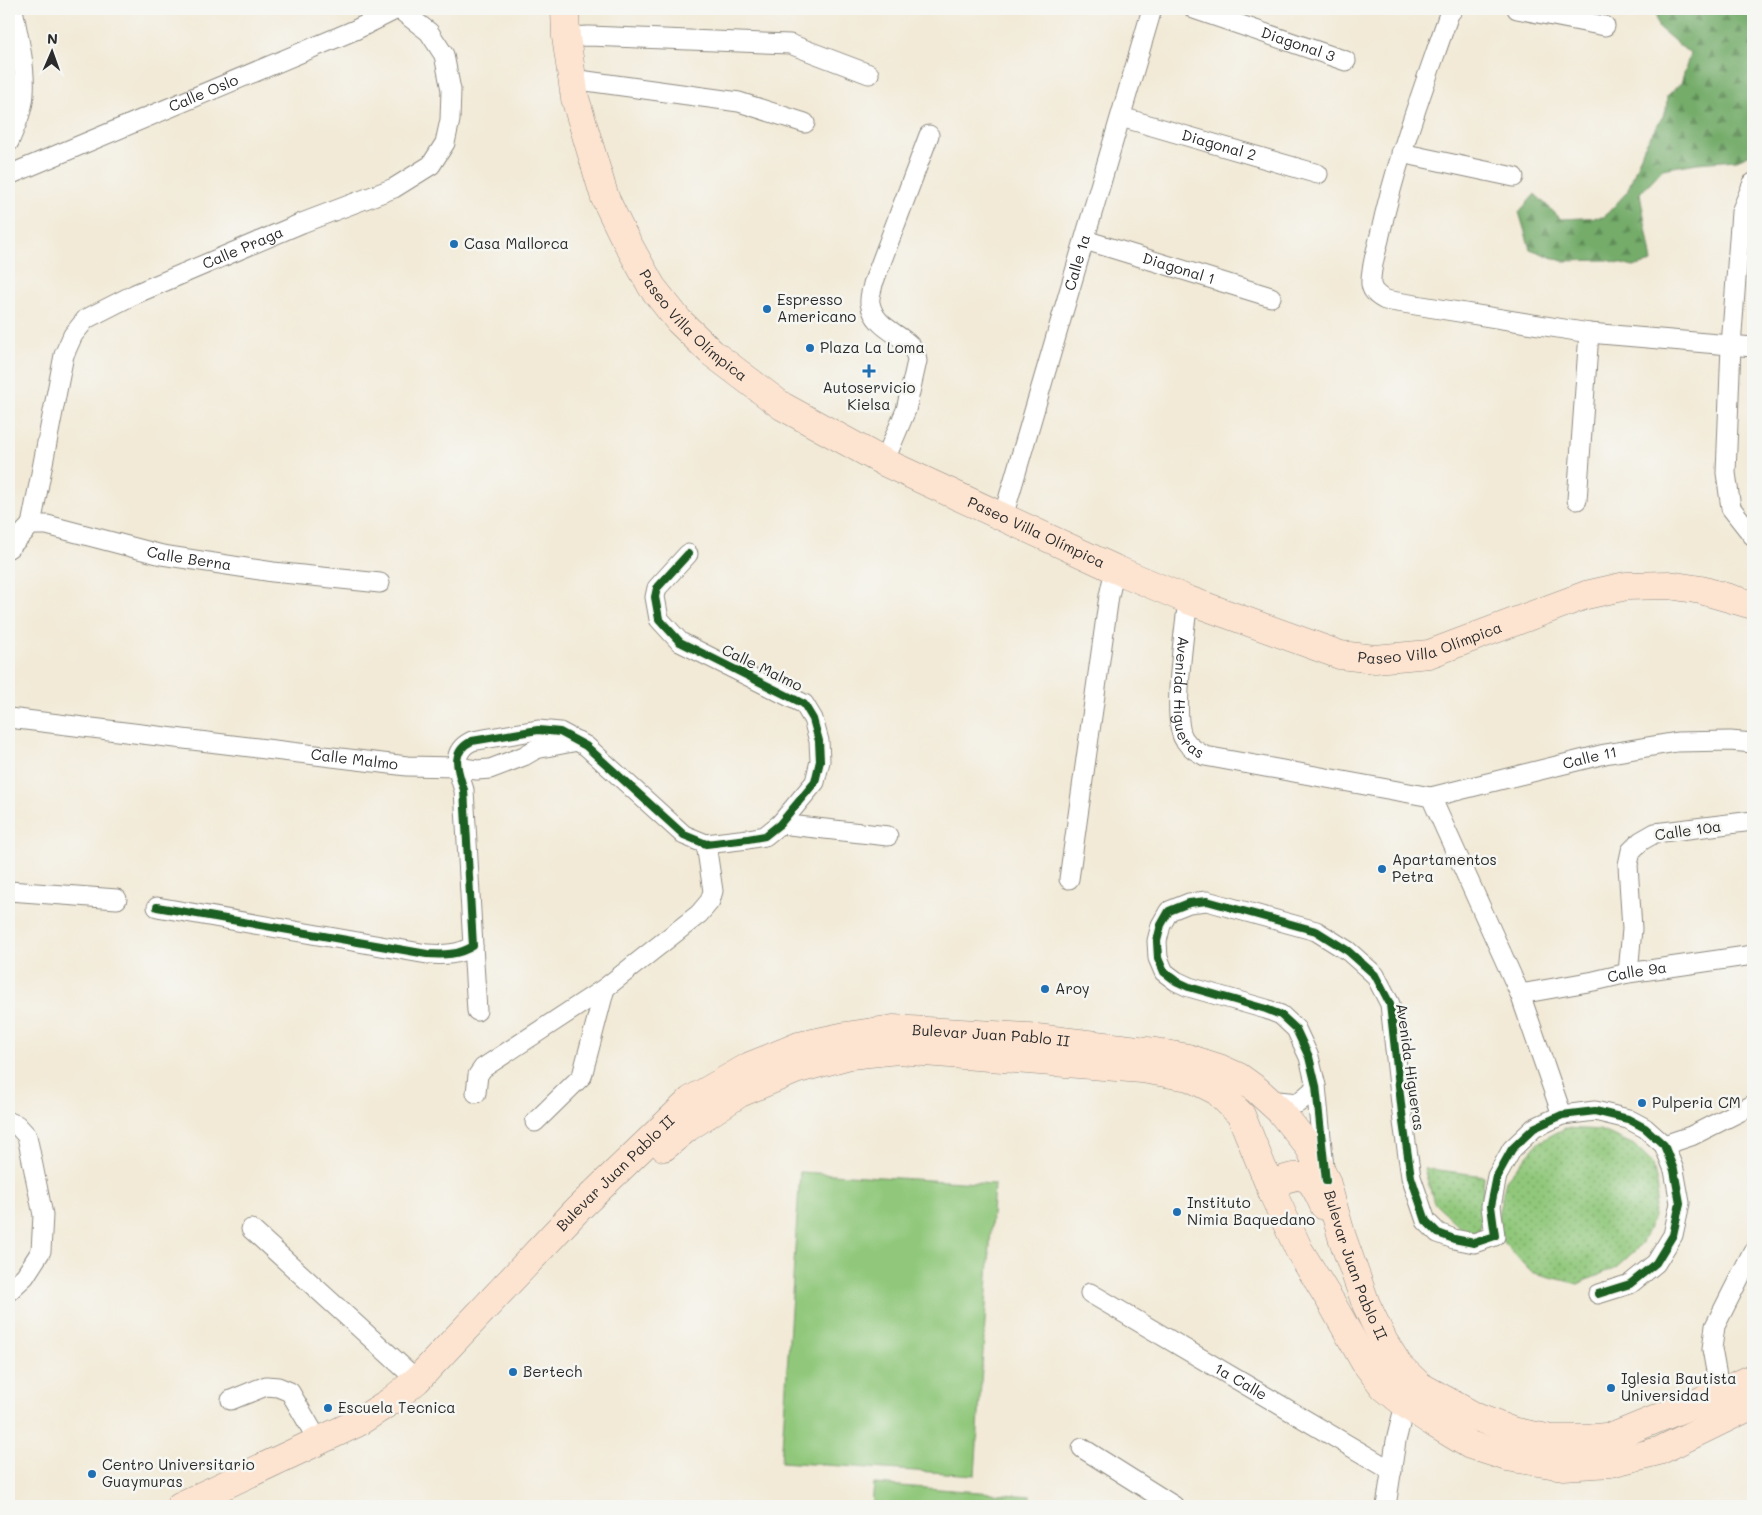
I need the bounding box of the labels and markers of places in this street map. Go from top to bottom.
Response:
place label: Casa Mallorca [464,233,569,253]
marker: Casa Mallorca [448,238,460,250]
place label: Espresso Americano [777,289,856,326]
marker: Espresso Americano [761,303,773,315]
place label: Plaza La Loma [820,337,925,357]
marker: Plaza La Loma [804,342,816,354]
marker: Autoservicio Kielsa [863,365,875,377]
place label: Autoservicio Kielsa [822,377,916,414]
place label: Apartamentos Petra [1392,849,1497,886]
marker: Apartamentos Petra [1376,863,1388,875]
place label: Aroy [1055,978,1090,998]
marker: Aroy [1039,983,1051,995]
place label: Pulperia CM [1652,1092,1741,1112]
marker: Pulperia CM [1636,1097,1648,1109]
place label: Instituto Nimia Baquedano [1187,1192,1315,1229]
marker: Instituto Nimia Baquedano [1171,1206,1183,1218]
place label: Bertech [523,1361,582,1381]
marker: Bertech [507,1366,519,1378]
place label: Iglesia Bautista Universidad [1621,1368,1737,1405]
marker: Iglesia Bautista Universidad [1605,1382,1617,1394]
place label: Escuela Tecnica [338,1397,456,1417]
marker: Escuela Tecnica [322,1402,334,1414]
place label: Centro Universitario Guaymuras [102,1454,255,1491]
marker: Centro Universitario Guaymuras [86,1468,98,1480]

